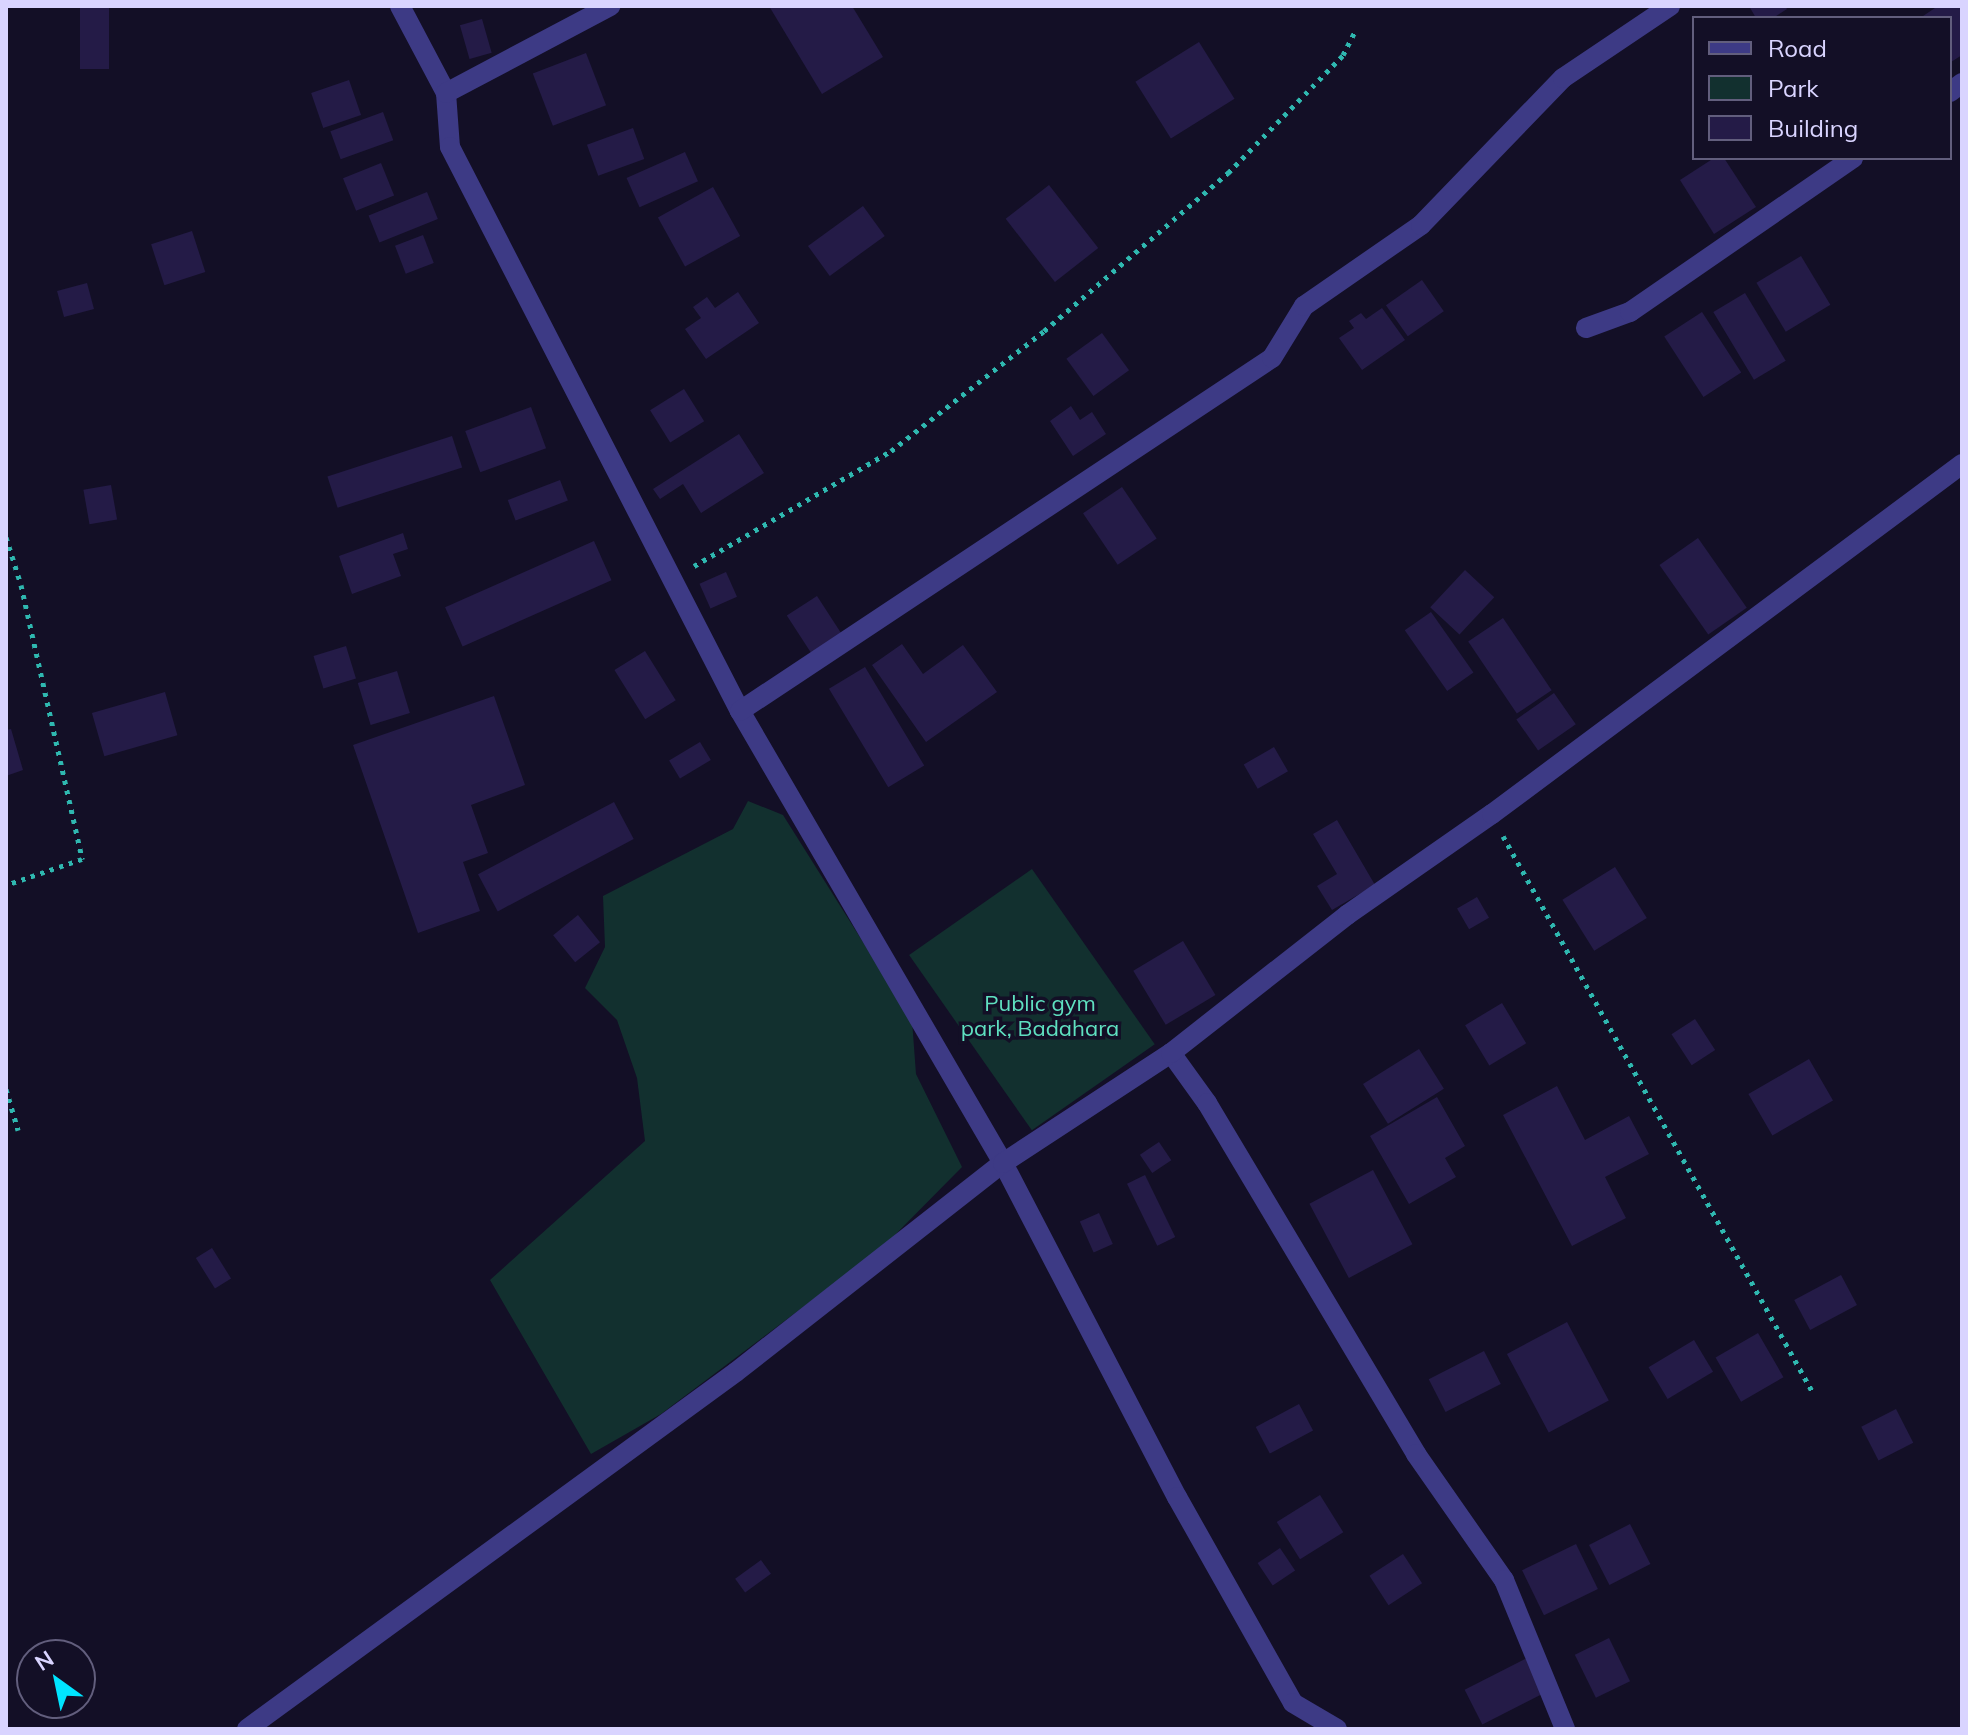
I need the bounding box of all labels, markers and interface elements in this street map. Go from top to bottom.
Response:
legend [1692,16,1952,160]
text: Road [1768,33,1827,63]
text: Park [1768,73,1819,103]
text: Building [1768,113,1858,143]
park label: Public gym park, Badahara [961,990,1119,1042]
north arrow [16,1639,96,1719]
text: N [29,1644,59,1677]

